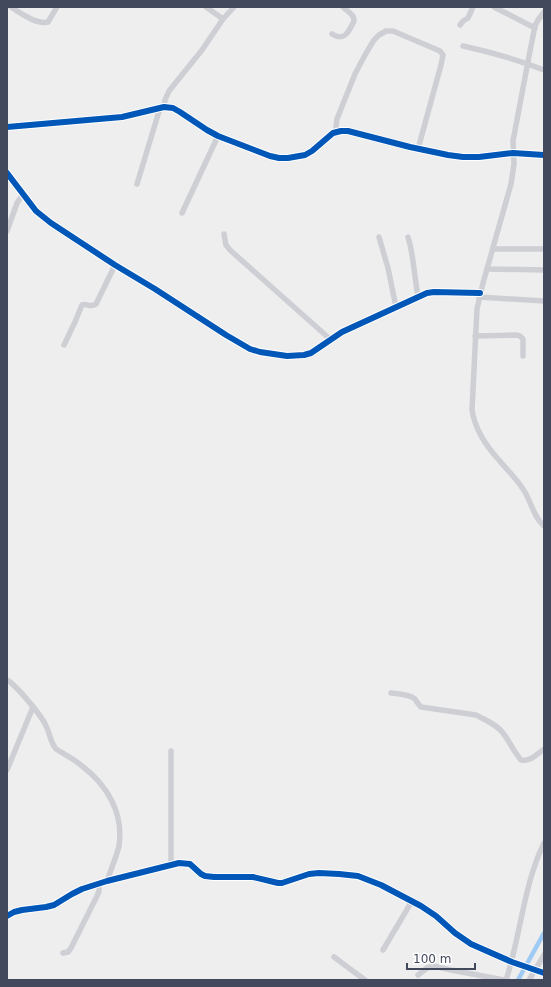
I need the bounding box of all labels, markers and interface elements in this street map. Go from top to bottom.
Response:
scale bar [407,945,475,971]
text: 100 m [413,952,451,966]

